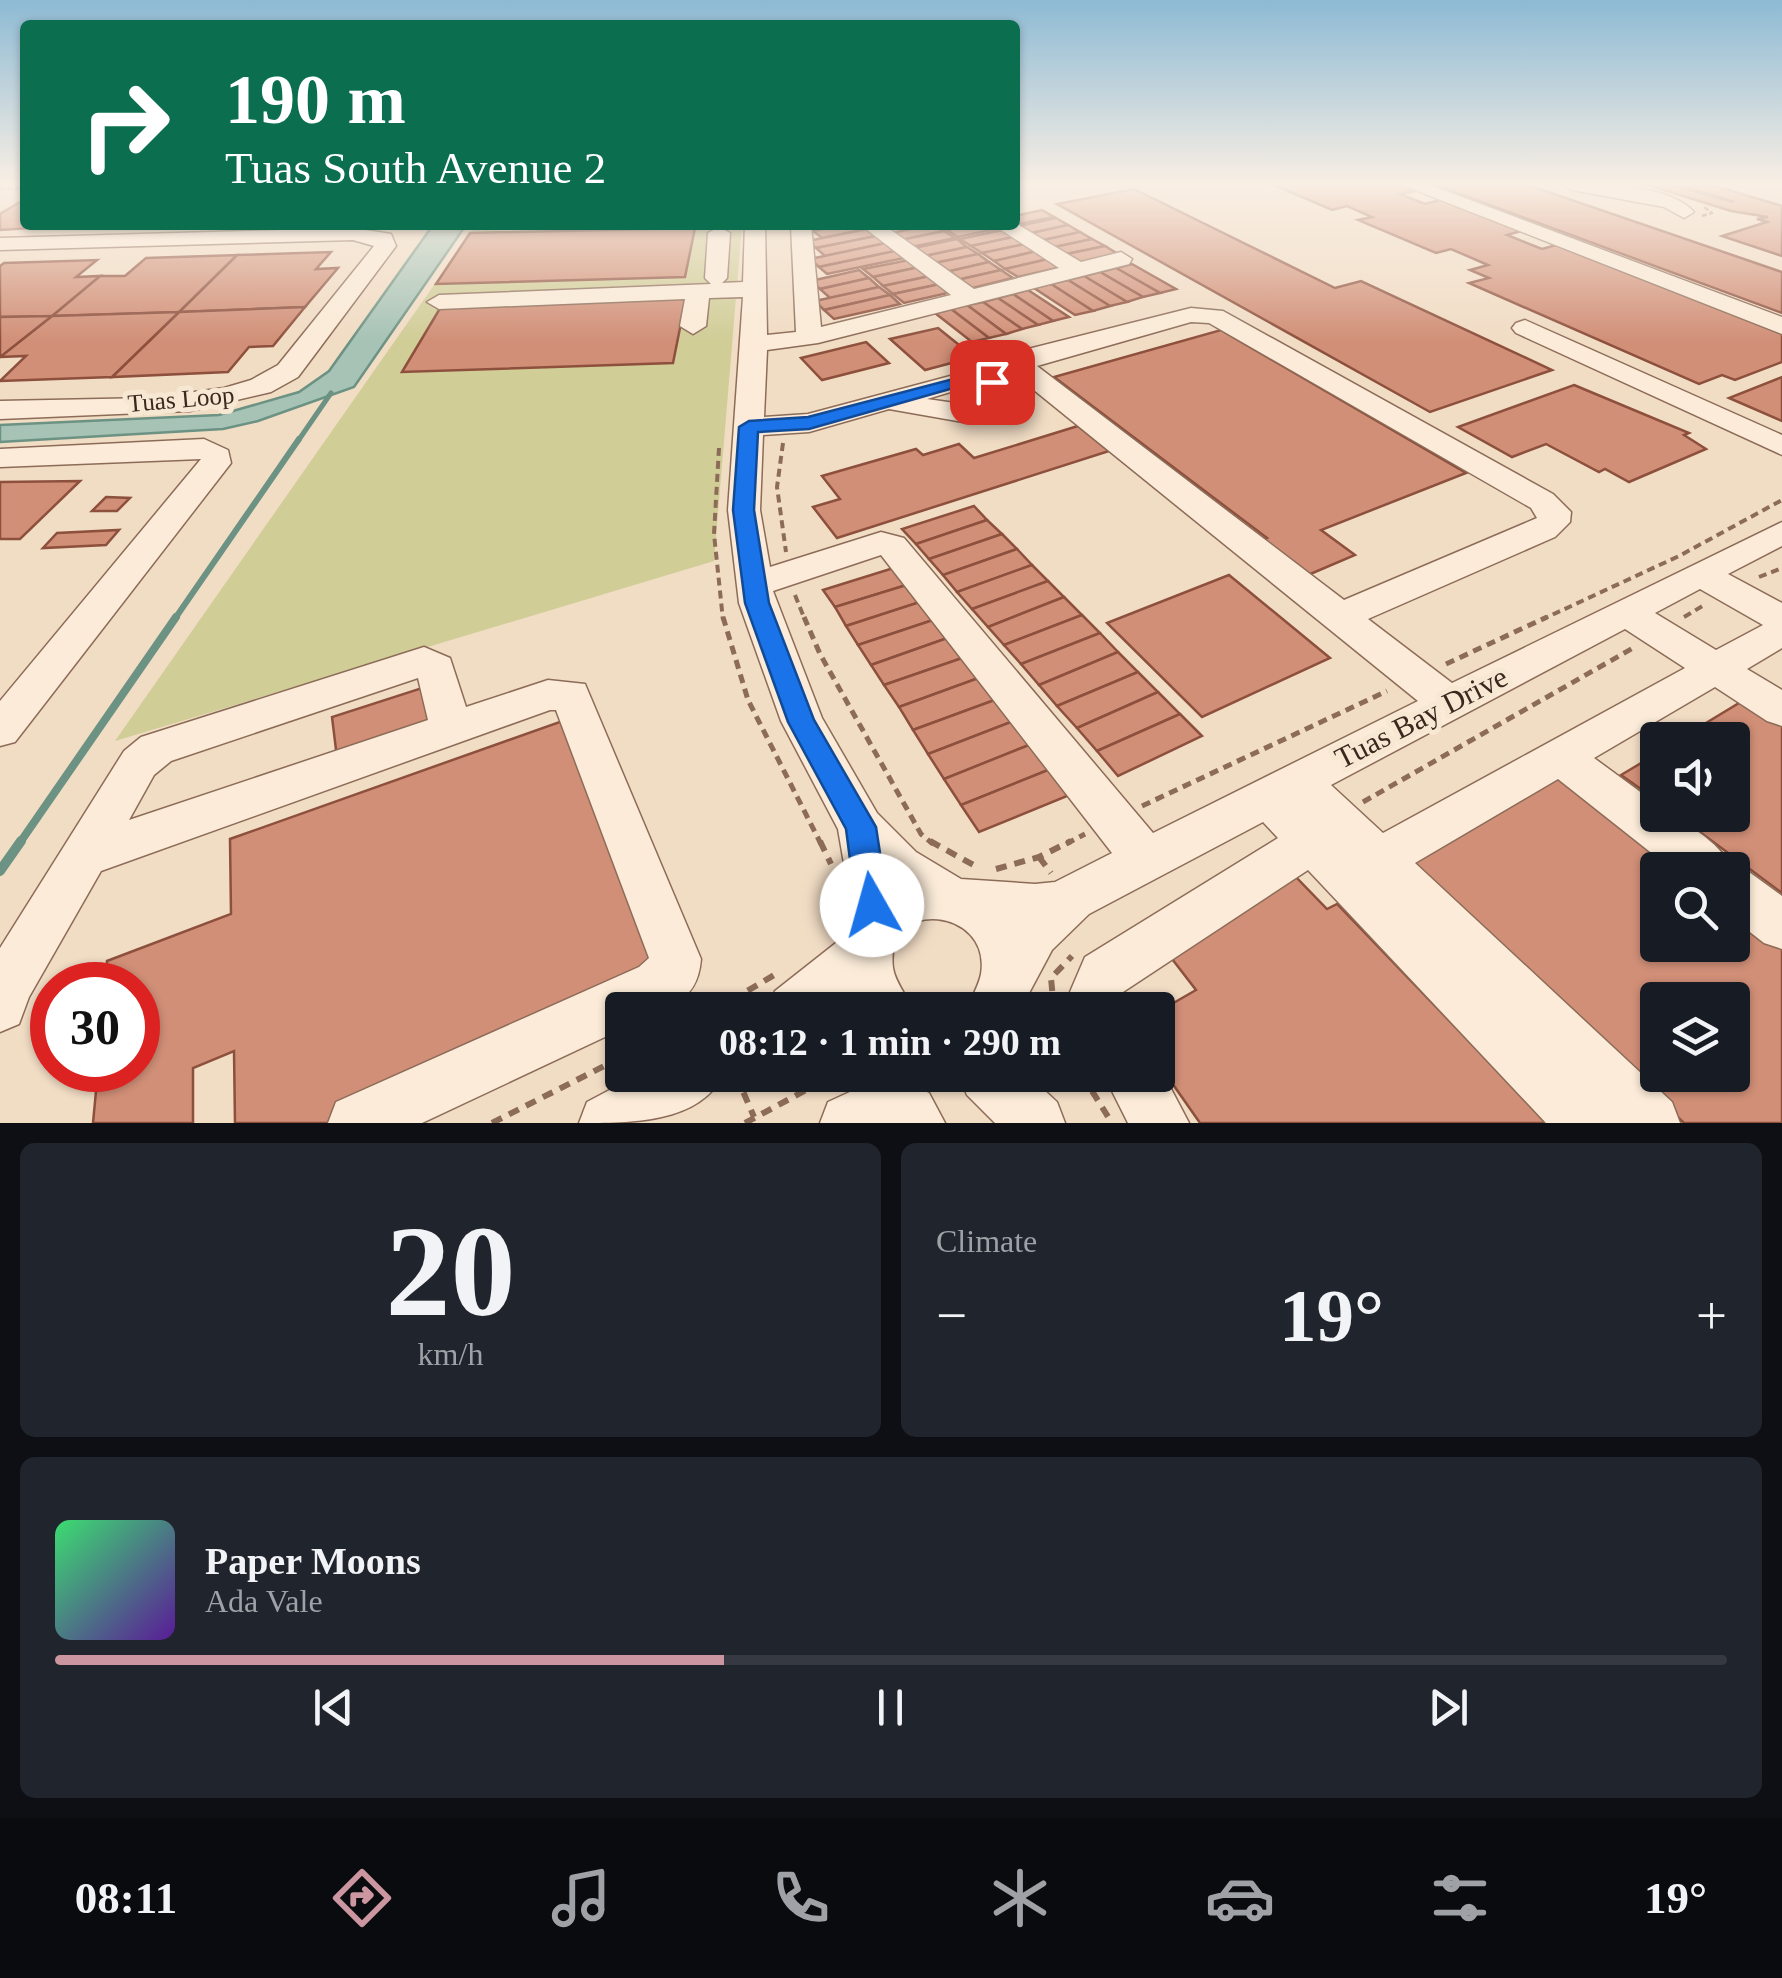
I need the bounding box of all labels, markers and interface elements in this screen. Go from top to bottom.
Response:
icon: right [60,60,190,190]
text: 190 m [225,61,406,138]
text: Tuas South Avenue 2 [225,143,606,193]
pin [950,340,1035,425]
icon: arrive [965,355,1020,410]
street label: Tuas Loop [127,381,235,417]
street label: Tuas Bay Drive [1329,659,1513,775]
map controls [1640,722,1750,1092]
button: sound [1640,722,1750,832]
button: search [1640,852,1750,962]
position arrow [820,853,924,957]
speed limit sign: 30 [30,962,160,1092]
button: layers [1640,982,1750,1092]
text: 08:12 · 1 min · 290 m [719,1021,1061,1063]
text: 20 [386,1199,516,1343]
text: Climate [936,1223,1037,1259]
text: 19° [1279,1274,1384,1357]
text: − [936,1285,967,1346]
text: + [1696,1285,1727,1346]
text: km/h [418,1336,483,1372]
text: Paper Moons [205,1540,421,1582]
text: Ada Vale [205,1583,323,1619]
icon: previous [306,1680,361,1735]
icon: pause [863,1680,918,1735]
icon: next [1421,1680,1476,1735]
icon: directions [327,1863,397,1933]
icon: music [546,1863,616,1933]
icon: phone [766,1863,836,1933]
icon: climate [985,1863,1055,1933]
icon: car [1205,1863,1275,1933]
icon: filters [1425,1863,1495,1933]
text: 08:11 [75,1873,177,1923]
text: 19° [1644,1873,1707,1923]

